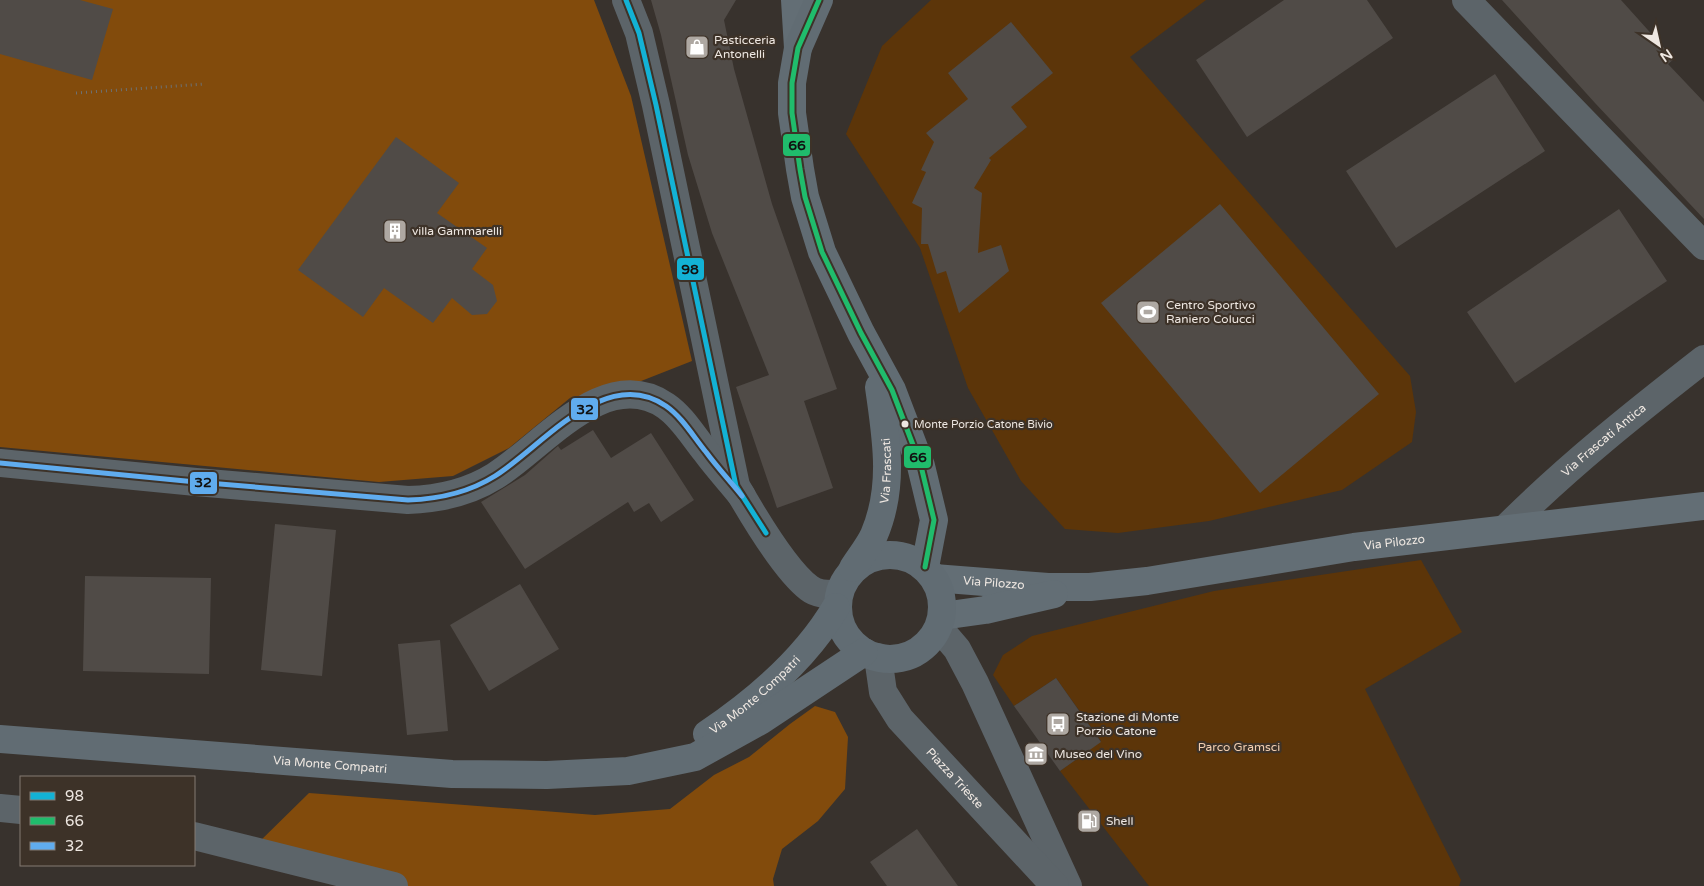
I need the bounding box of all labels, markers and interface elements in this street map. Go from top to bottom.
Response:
north arrow [1634,20,1684,70]
place label: Pasticceria Antonelli [714,33,776,61]
shop icon: Pasticceria Antonelli [684,34,710,60]
text: N [1657,45,1675,66]
line badge: 66 [782,133,811,157]
text: 66 [788,137,806,154]
building icon: villa Gammarelli [382,218,408,244]
place label: villa Gammarelli [412,224,502,238]
line badge: 98 [676,257,705,281]
text: 98 [681,261,699,278]
place label: Centro Sportivo Raniero Colucci [1166,298,1255,326]
sports icon: Centro Sportivo Raniero Colucci [1135,299,1161,325]
line badge: 32 [570,397,599,421]
text: 32 [576,401,594,418]
street label: Via Frascati Antica [1559,401,1649,479]
place label: Monte Porzio Catone Bivio [914,418,1053,431]
marker: Monte Porzio Catone Bivio [900,419,910,429]
street label: Via Frascati [877,437,894,505]
line badge: 66 [903,445,932,469]
text: 66 [909,449,927,466]
line badge: 32 [189,471,218,495]
text: 32 [194,474,212,491]
street label: Via Pilozzo [1363,532,1426,553]
street label: Via Pilozzo [963,573,1025,592]
street label: Via Monte Compatri [707,653,803,737]
place label: Stazione di Monte Porzio Catone [1076,710,1179,738]
bus stop icon: Stazione di Monte Porzio Catone [1045,711,1071,737]
park label: Parco Gramsci [1198,740,1280,754]
museum icon: Museo del Vino [1023,741,1049,767]
street label: Piazza Trieste [923,745,987,812]
place label: Museo del Vino [1054,747,1142,761]
street label: Via Monte Compatri [272,753,388,776]
legend [20,776,195,866]
text: 98 [65,787,84,805]
fuel station icon: Shell [1076,808,1102,834]
text: 66 [65,812,84,830]
place label: Shell [1106,814,1133,828]
text: 32 [65,837,84,855]

